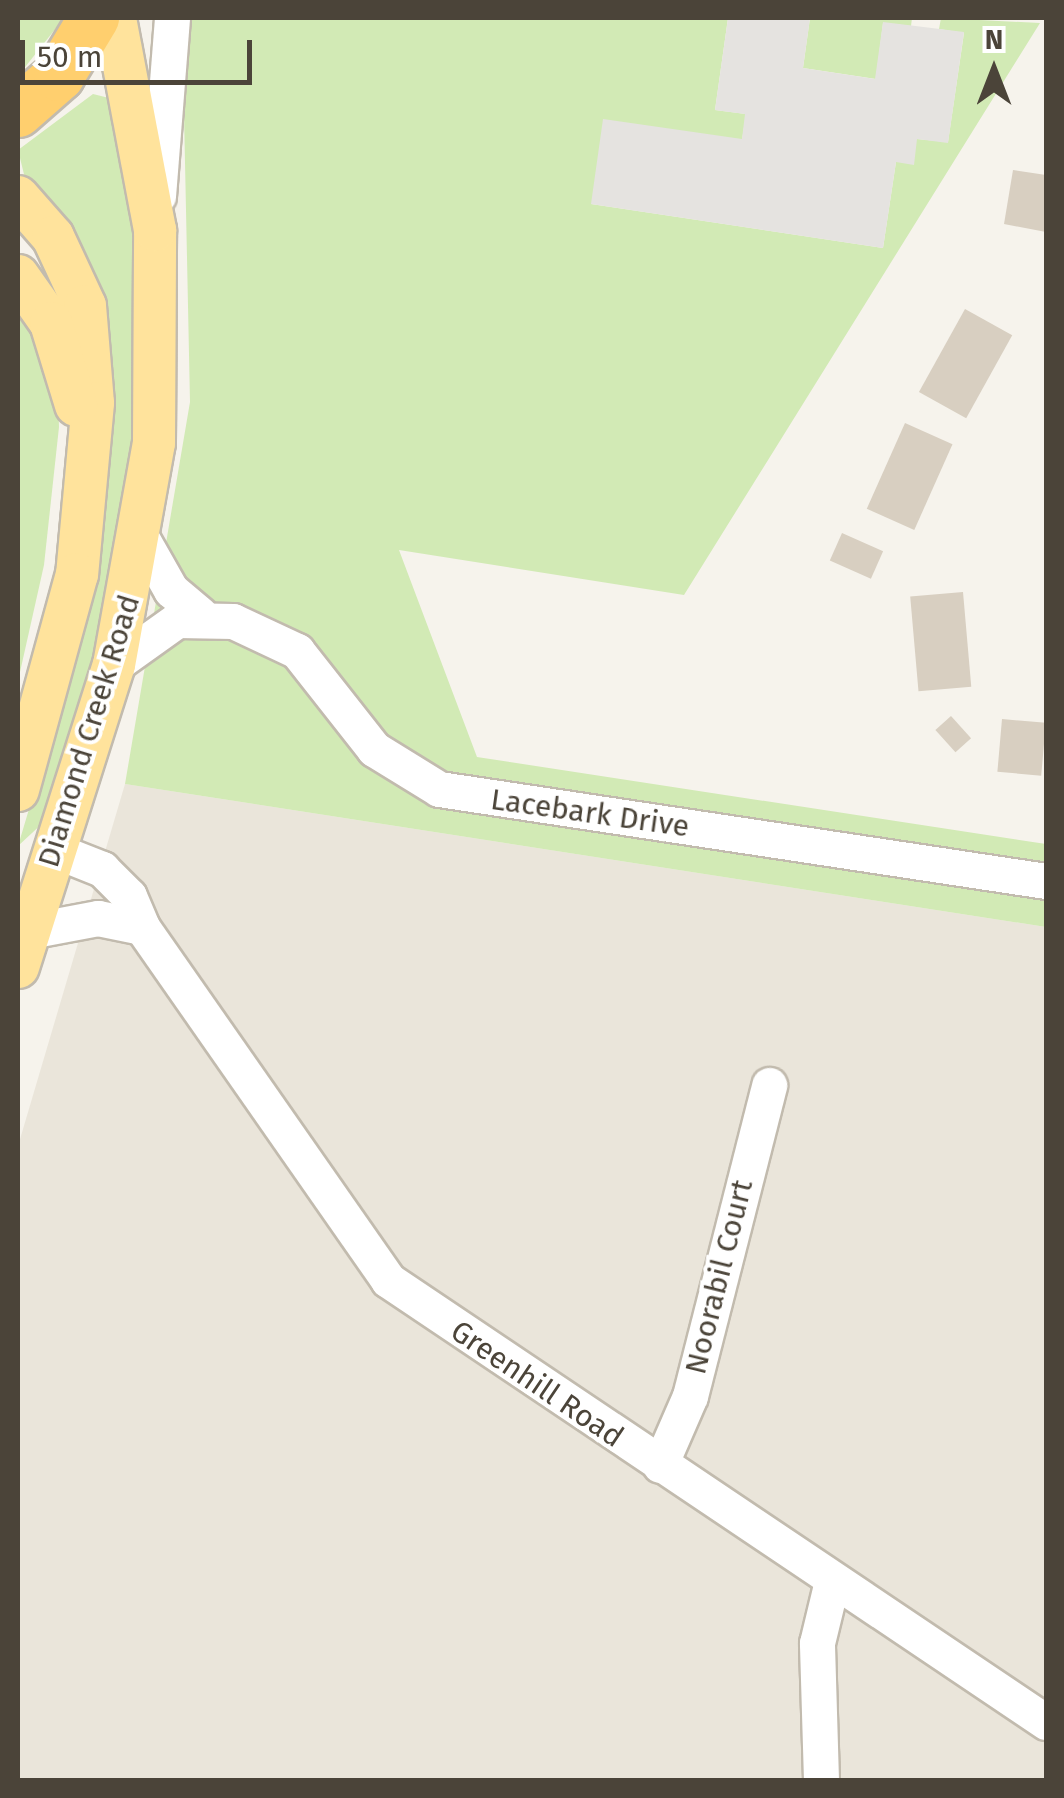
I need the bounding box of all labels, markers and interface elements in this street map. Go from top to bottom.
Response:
scale bar [25,20,258,82]
north arrow [944,20,1044,120]
text: N [985,23,1003,56]
text: 50 m [37,39,102,75]
street label: Diamond Creek Road [30,590,148,872]
street label: Lacebark Drive [488,781,692,845]
street label: Noorabil Court [677,1176,761,1378]
street label: Greenhill Road [444,1313,630,1455]

